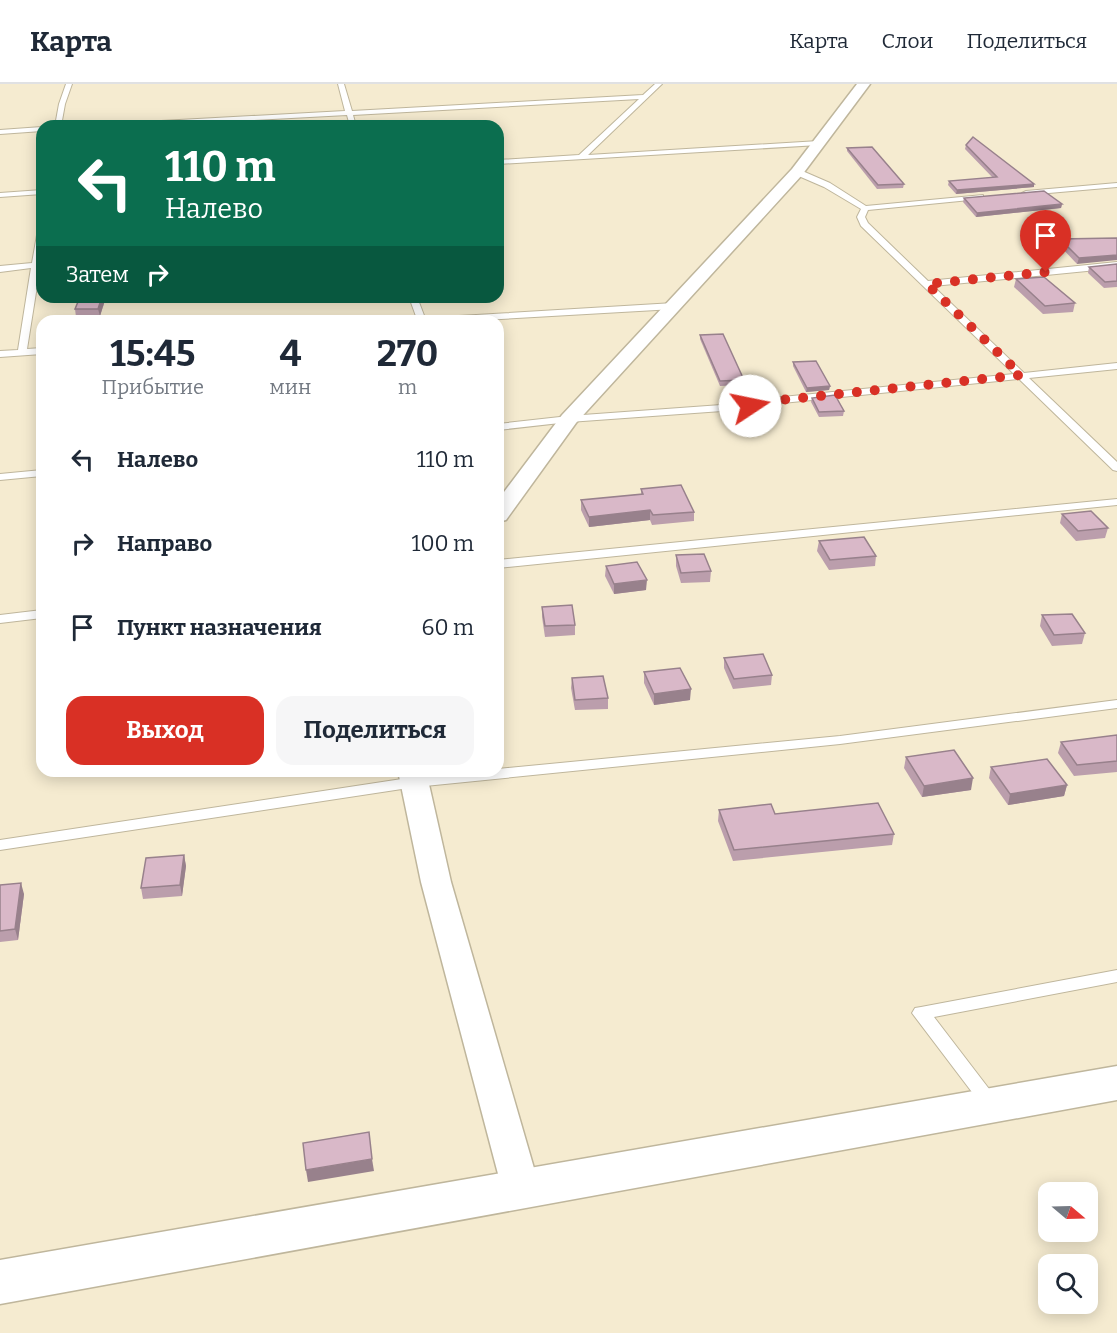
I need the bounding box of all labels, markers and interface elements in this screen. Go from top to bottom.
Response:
text: Карта [30,25,112,58]
text: Карта [789,28,848,54]
text: Слои [881,28,933,54]
text: Поделиться [966,28,1087,54]
text: 110 m [165,142,276,192]
icon: left [66,144,144,222]
text: Налево [165,193,263,225]
pin [1020,210,1071,272]
icon: arrive [1029,219,1062,252]
icon: right [141,258,174,291]
text: Затем [66,261,129,288]
text: 15:45 [110,332,195,376]
text: 4 [279,332,301,376]
text: 270 [377,332,438,376]
position arrow [718,374,782,438]
text: Прибытие [102,375,204,399]
text: мин [270,375,311,399]
text: m [398,375,417,399]
icon: left [66,443,99,476]
text: Налево [117,446,198,473]
text: 110 m [417,446,474,473]
icon: right [66,527,99,560]
text: Направо [117,530,212,557]
text: 100 m [411,530,474,557]
icon: arrive [66,611,99,644]
text: Пункт назначения [117,614,322,641]
text: 60 m [422,614,474,641]
button: Выход [66,696,264,765]
button: Поделиться [276,696,474,765]
north arrow [1038,1182,1098,1242]
map controls [1038,1182,1098,1314]
button: search [1038,1254,1098,1314]

